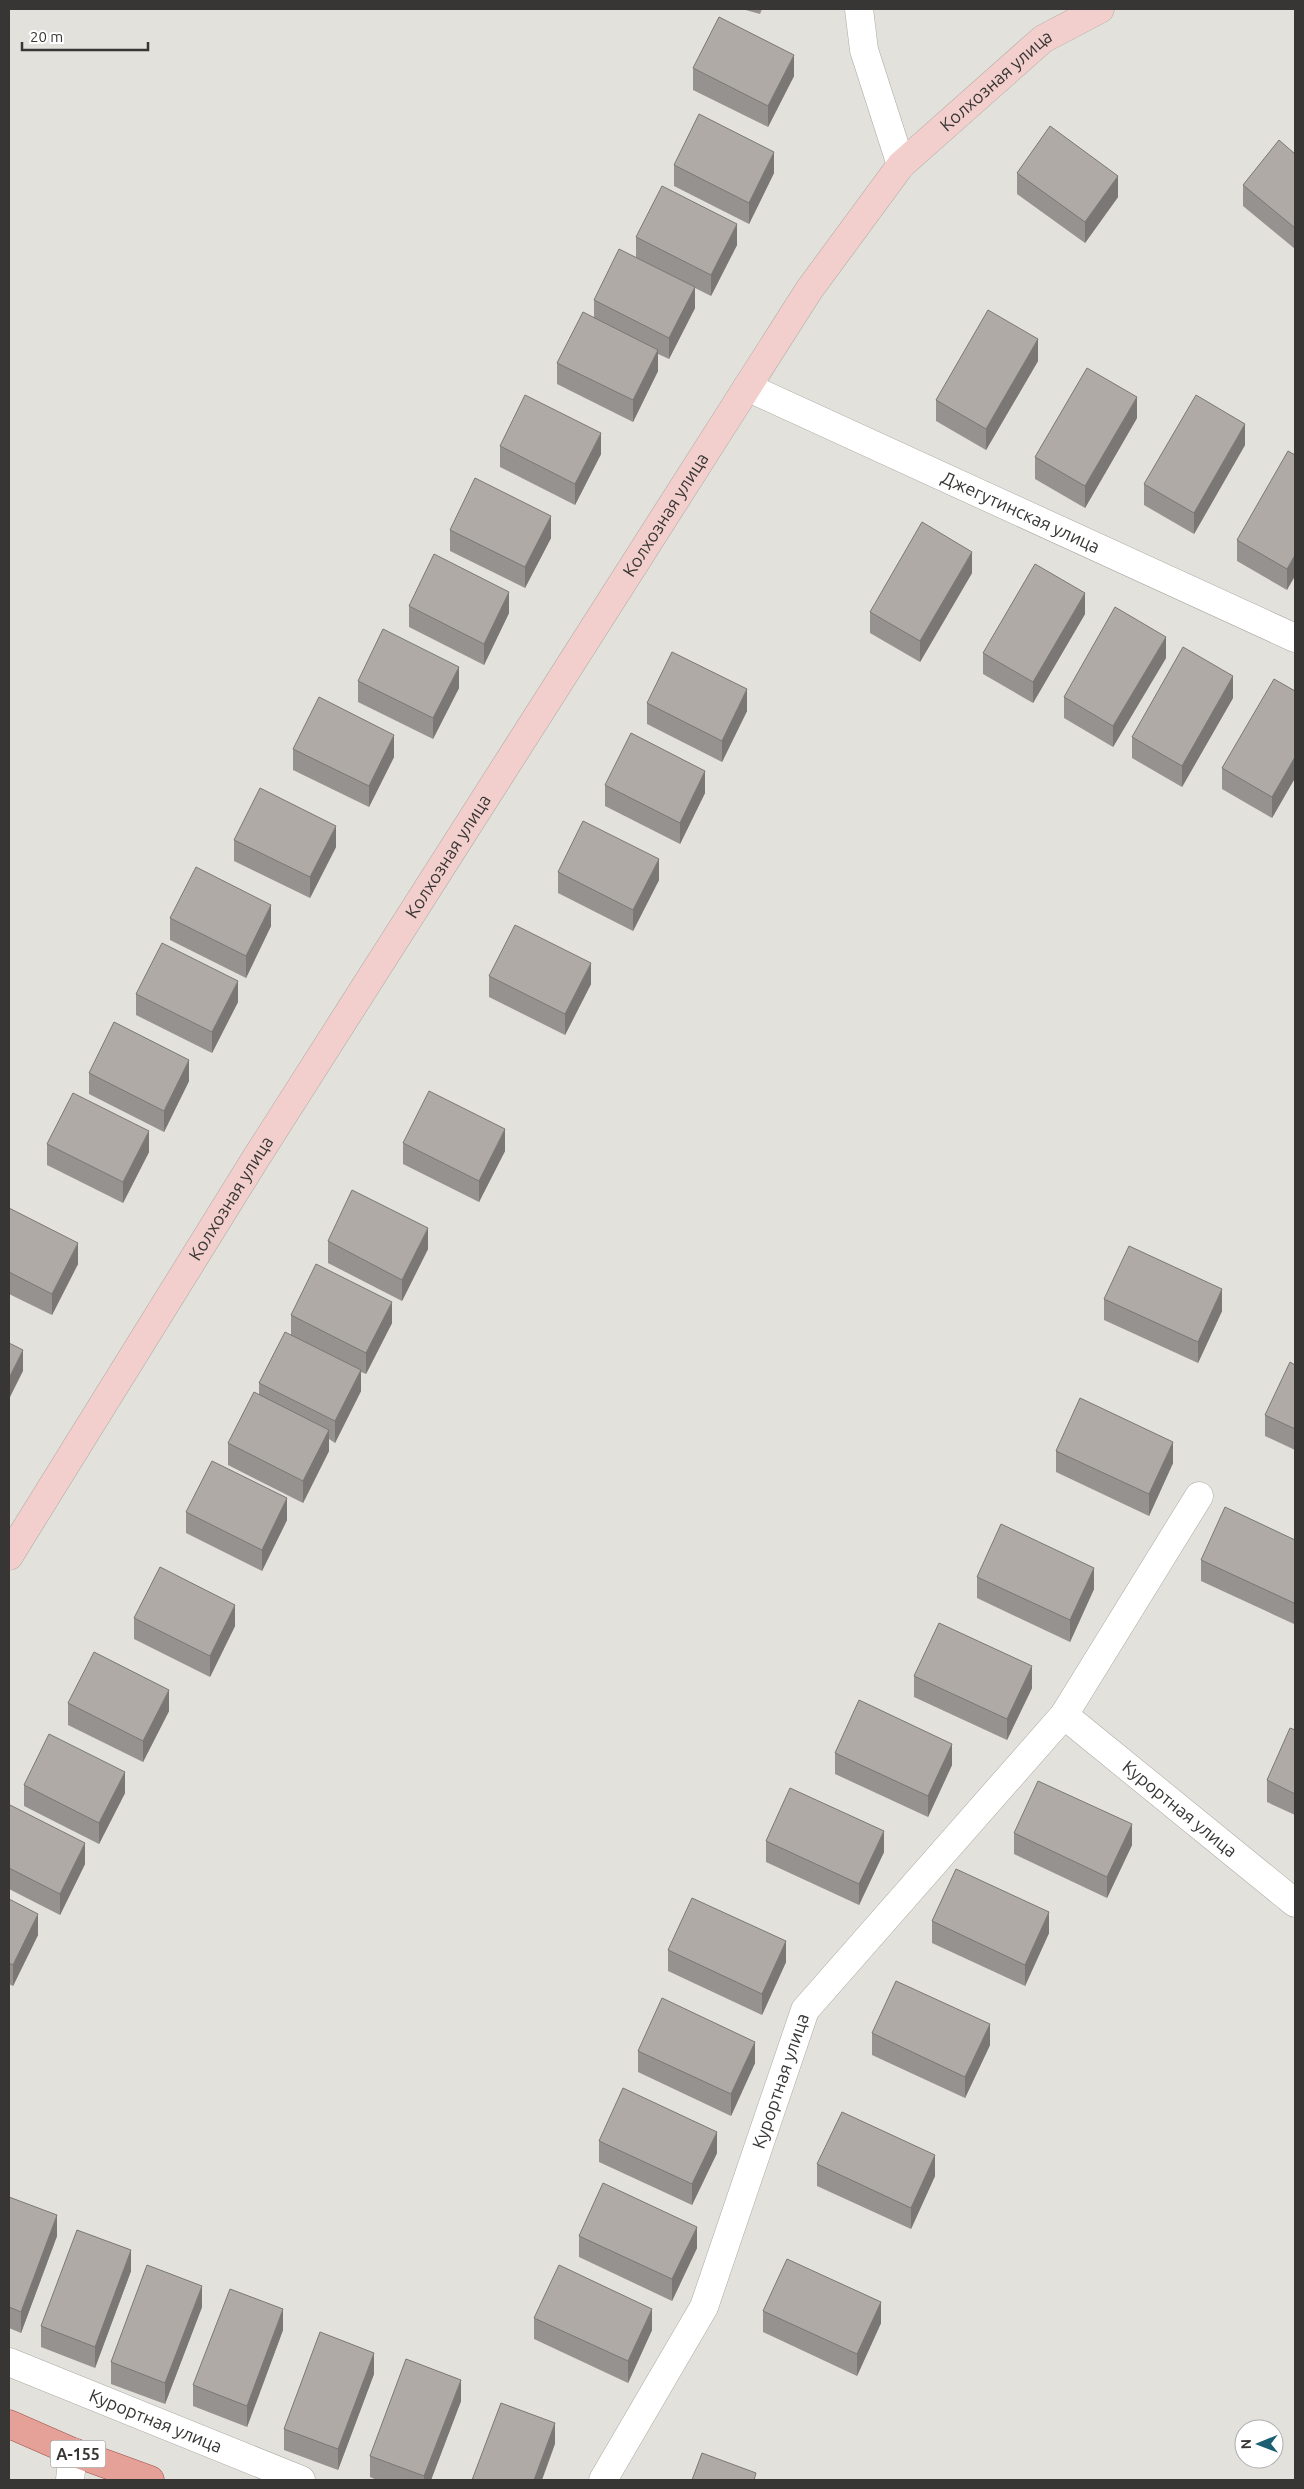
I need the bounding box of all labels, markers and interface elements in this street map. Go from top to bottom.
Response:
scale bar [22,20,149,52]
street label: Колхозная улица [936,25,1055,135]
text: 20 m [30,28,63,45]
street label: Колхозная улица [618,449,712,580]
street label: Джегутинская улица [939,467,1103,556]
street label: Колхозная улица [401,790,494,921]
street label: Колхозная улица [184,1132,276,1264]
street label: Курортная улица [1119,1756,1241,1861]
street label: Курортная улица [748,2011,812,2151]
street label: Курортная улица [87,2384,225,2456]
north arrow [1234,2419,1284,2469]
text: N [1238,2439,1254,2450]
road number: А-155 [50,2440,106,2468]

